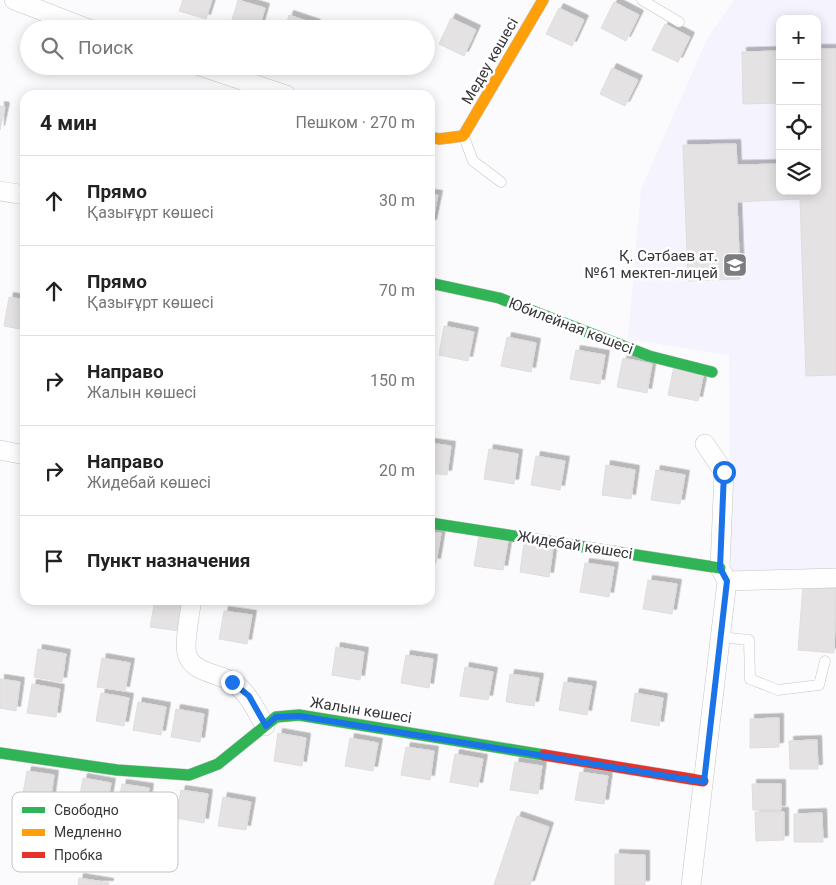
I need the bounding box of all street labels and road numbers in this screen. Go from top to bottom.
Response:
street label: Медеу көшесі [458,15,522,107]
street label: Юбилейная көшесі [506,294,636,358]
street label: Жидебай көшесі [516,527,634,563]
street label: Жалын көшесі [309,693,413,727]

